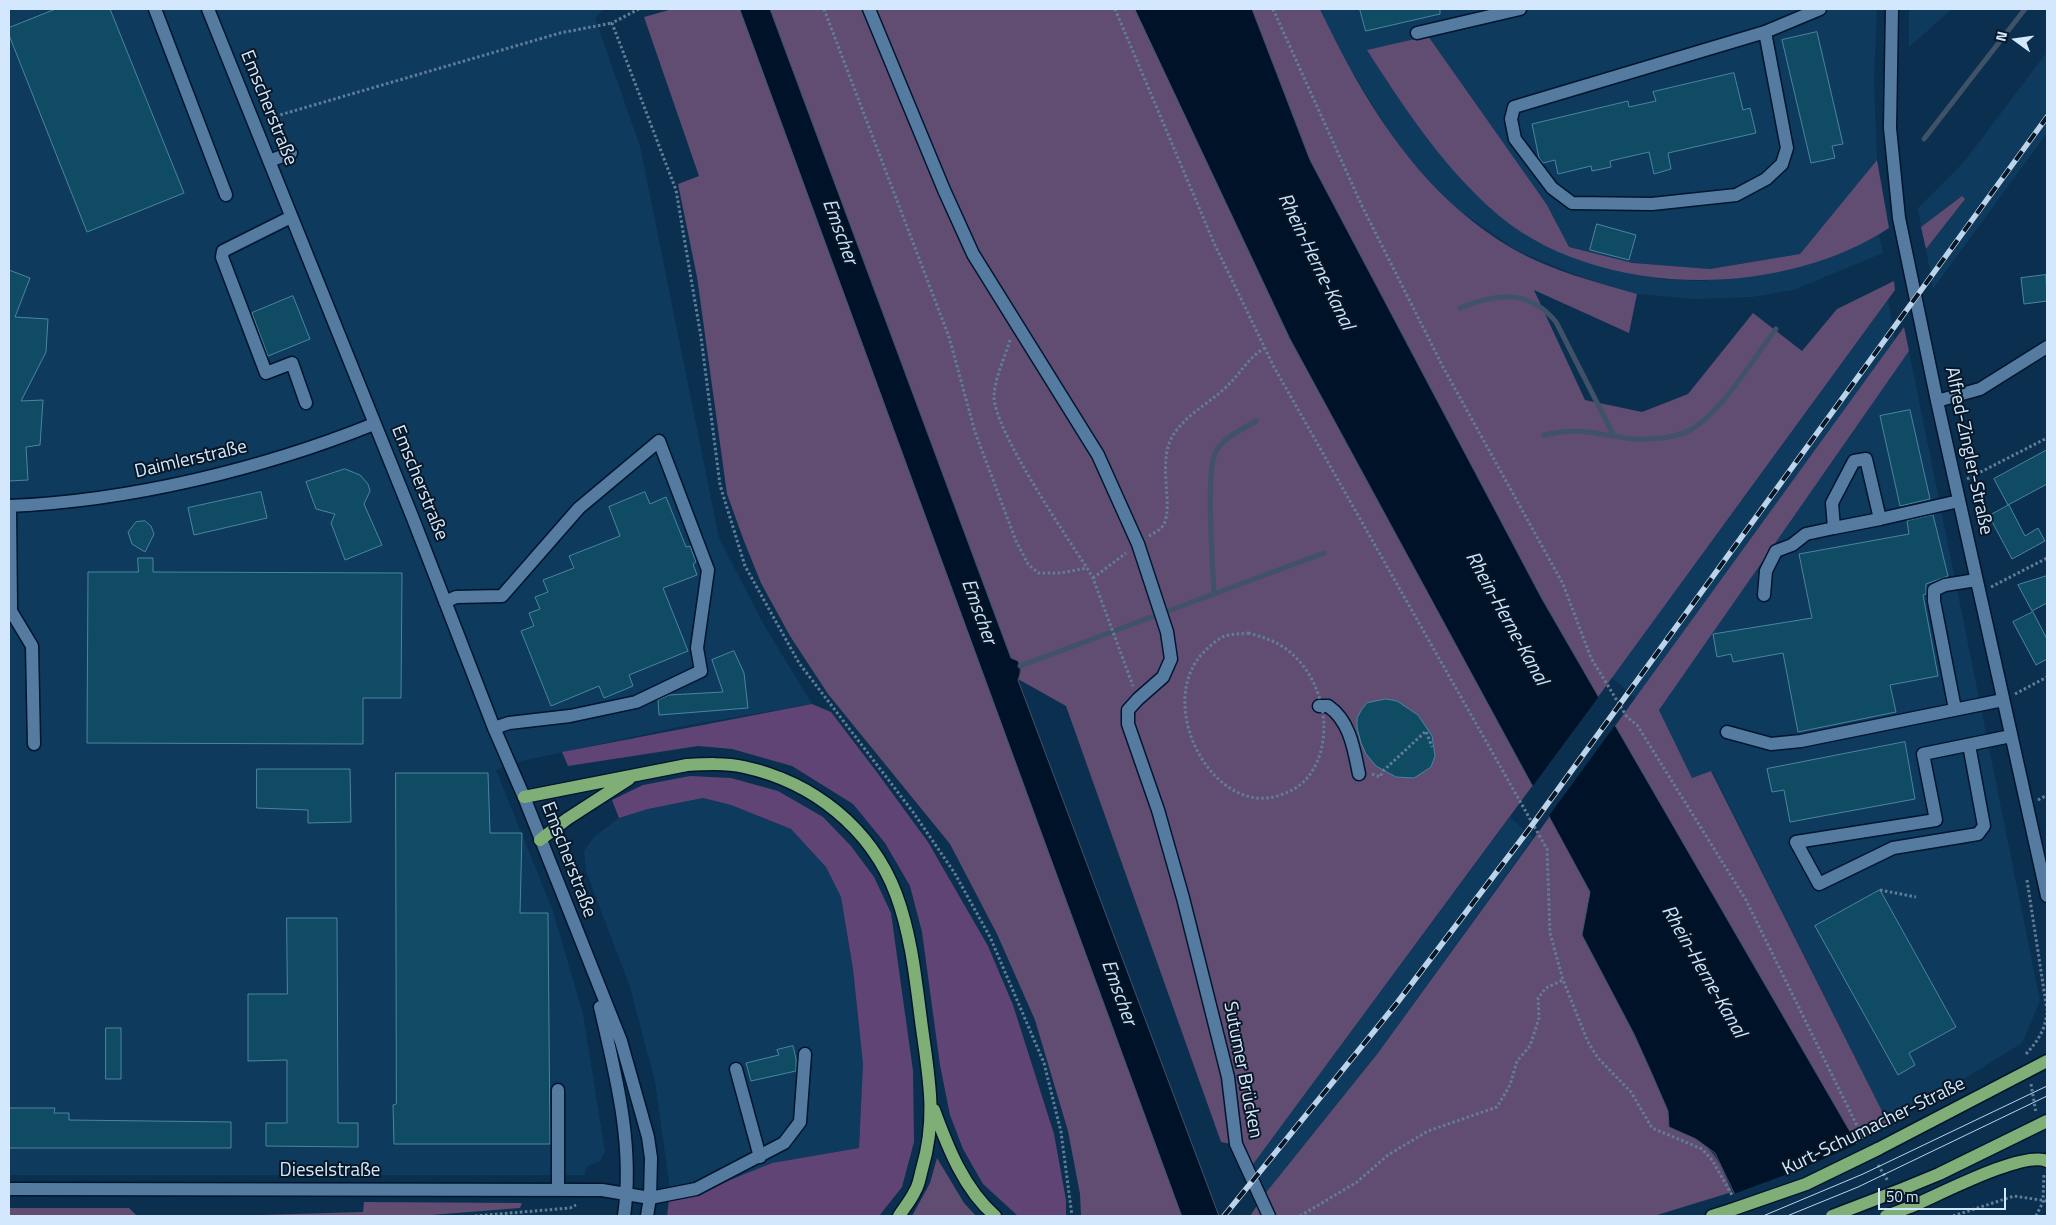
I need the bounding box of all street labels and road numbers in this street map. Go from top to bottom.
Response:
street label: Emscherstraße [235,47,301,169]
street label: Alfred-Zingler-Straße [1939,365,1997,537]
street label: Emscherstraße [386,422,452,544]
street label: Daimlerstraße [133,436,249,484]
street label: Emscherstraße [536,799,600,921]
street label: Sutumer Brücken [1218,1000,1266,1140]
street label: Kurt-Schumacher-Straße [1779,1073,1969,1181]
street label: Dieselstraße [280,1160,380,1182]

